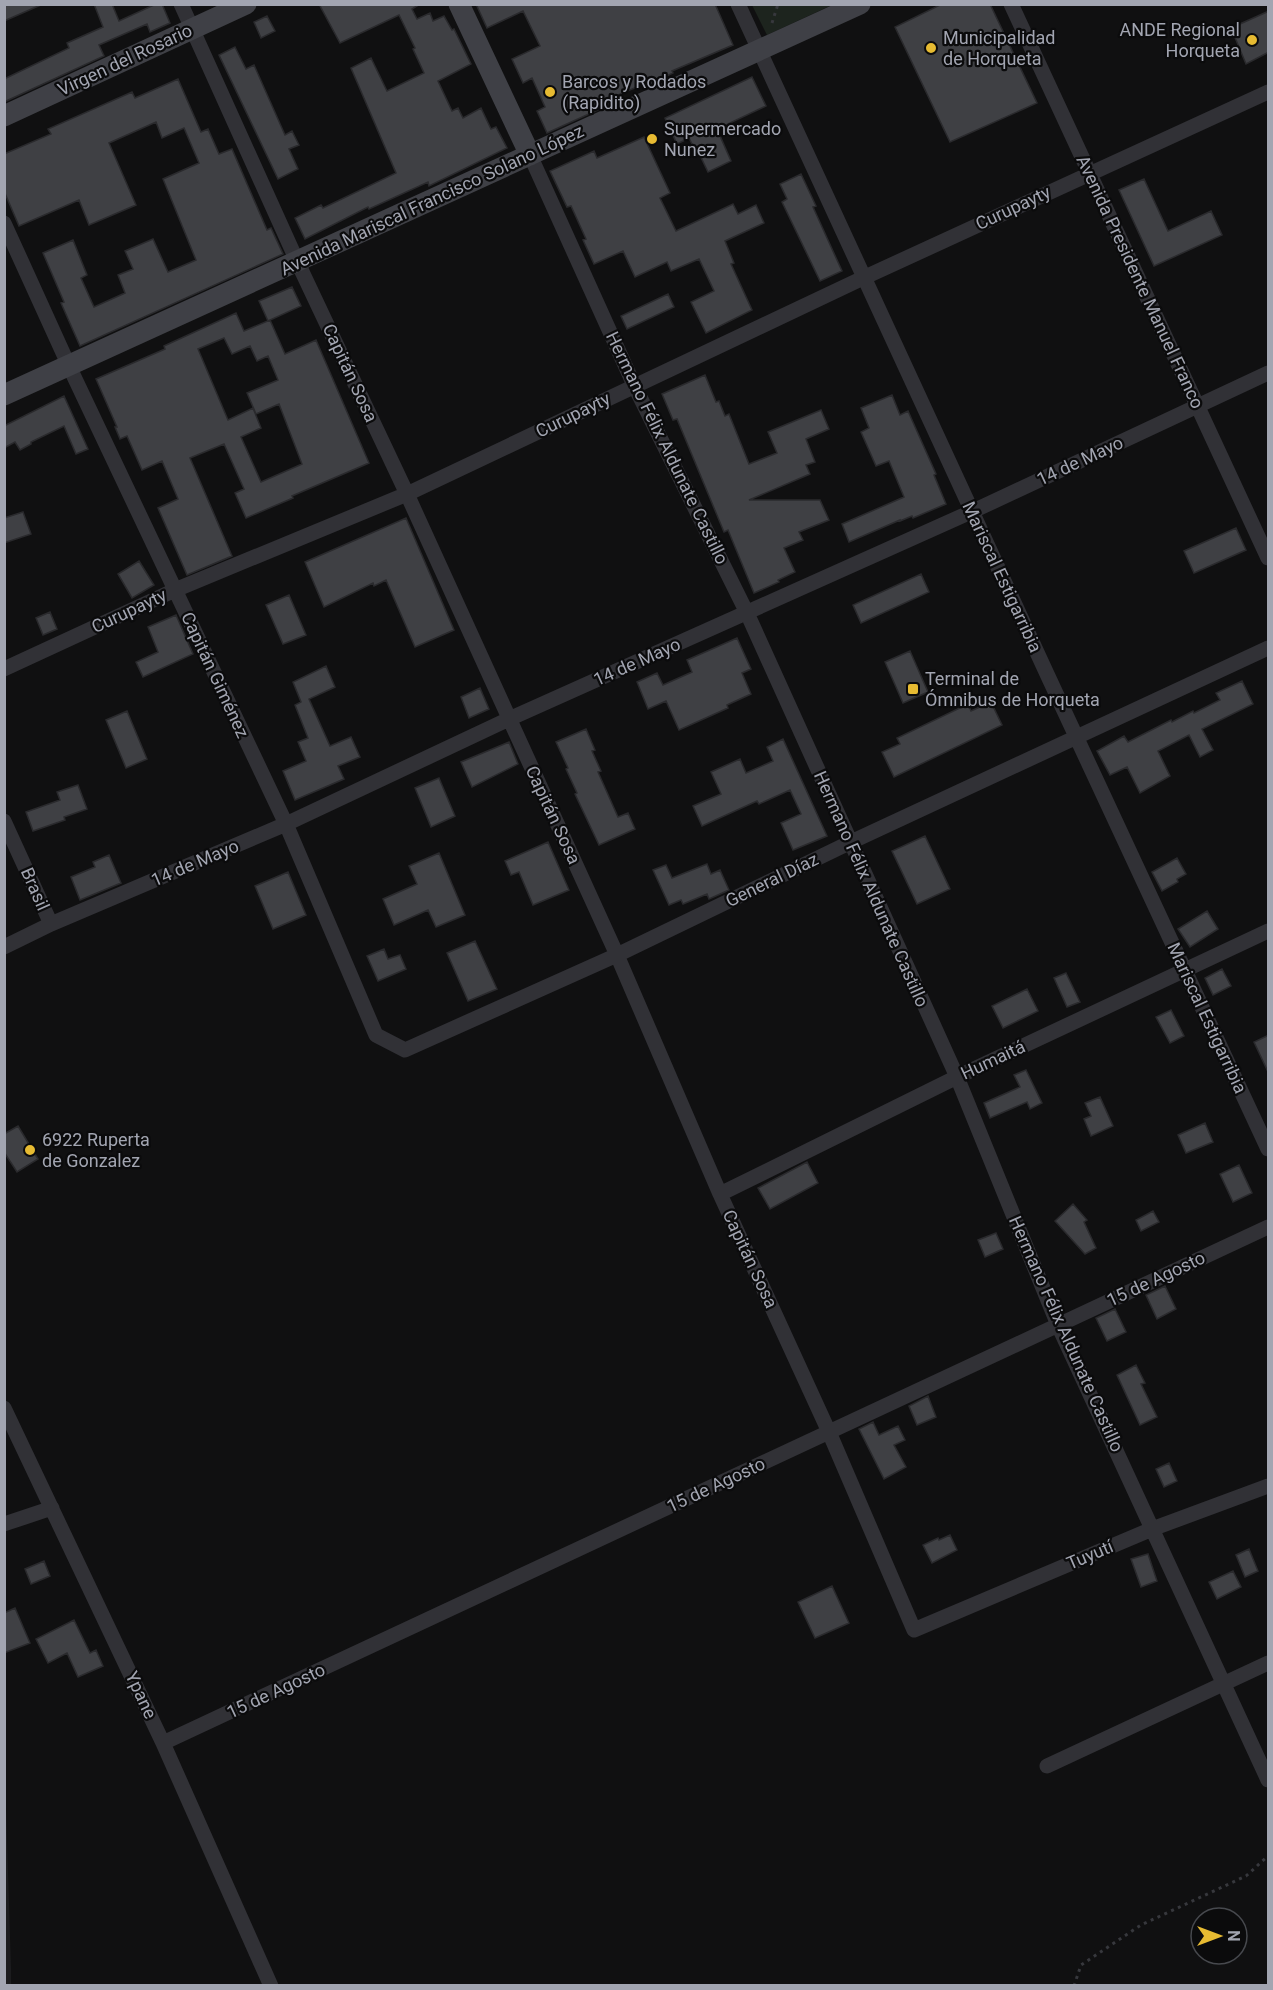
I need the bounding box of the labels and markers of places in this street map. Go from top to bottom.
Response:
place label: ANDE Regional Horqueta [1119,19,1240,61]
place label: Municipalidad de Horqueta [943,27,1056,69]
marker: ANDE Regional Horqueta [1245,33,1259,47]
marker: Municipalidad de Horqueta [924,41,938,55]
place label: Barcos y Rodados (Rapidito) [562,71,706,114]
marker: Barcos y Rodados (Rapidito) [543,85,557,99]
place label: Supermercado Nunez [664,118,781,160]
marker: Supermercado Nunez [645,132,659,146]
place label: Terminal de Ómnibus de Horqueta [925,668,1100,710]
marker: Terminal de Ómnibus de Horqueta [906,682,920,696]
place label: 6922 Ruperta de Gonzalez [42,1129,150,1171]
marker: 6922 Ruperta de Gonzalez [23,1143,37,1157]

